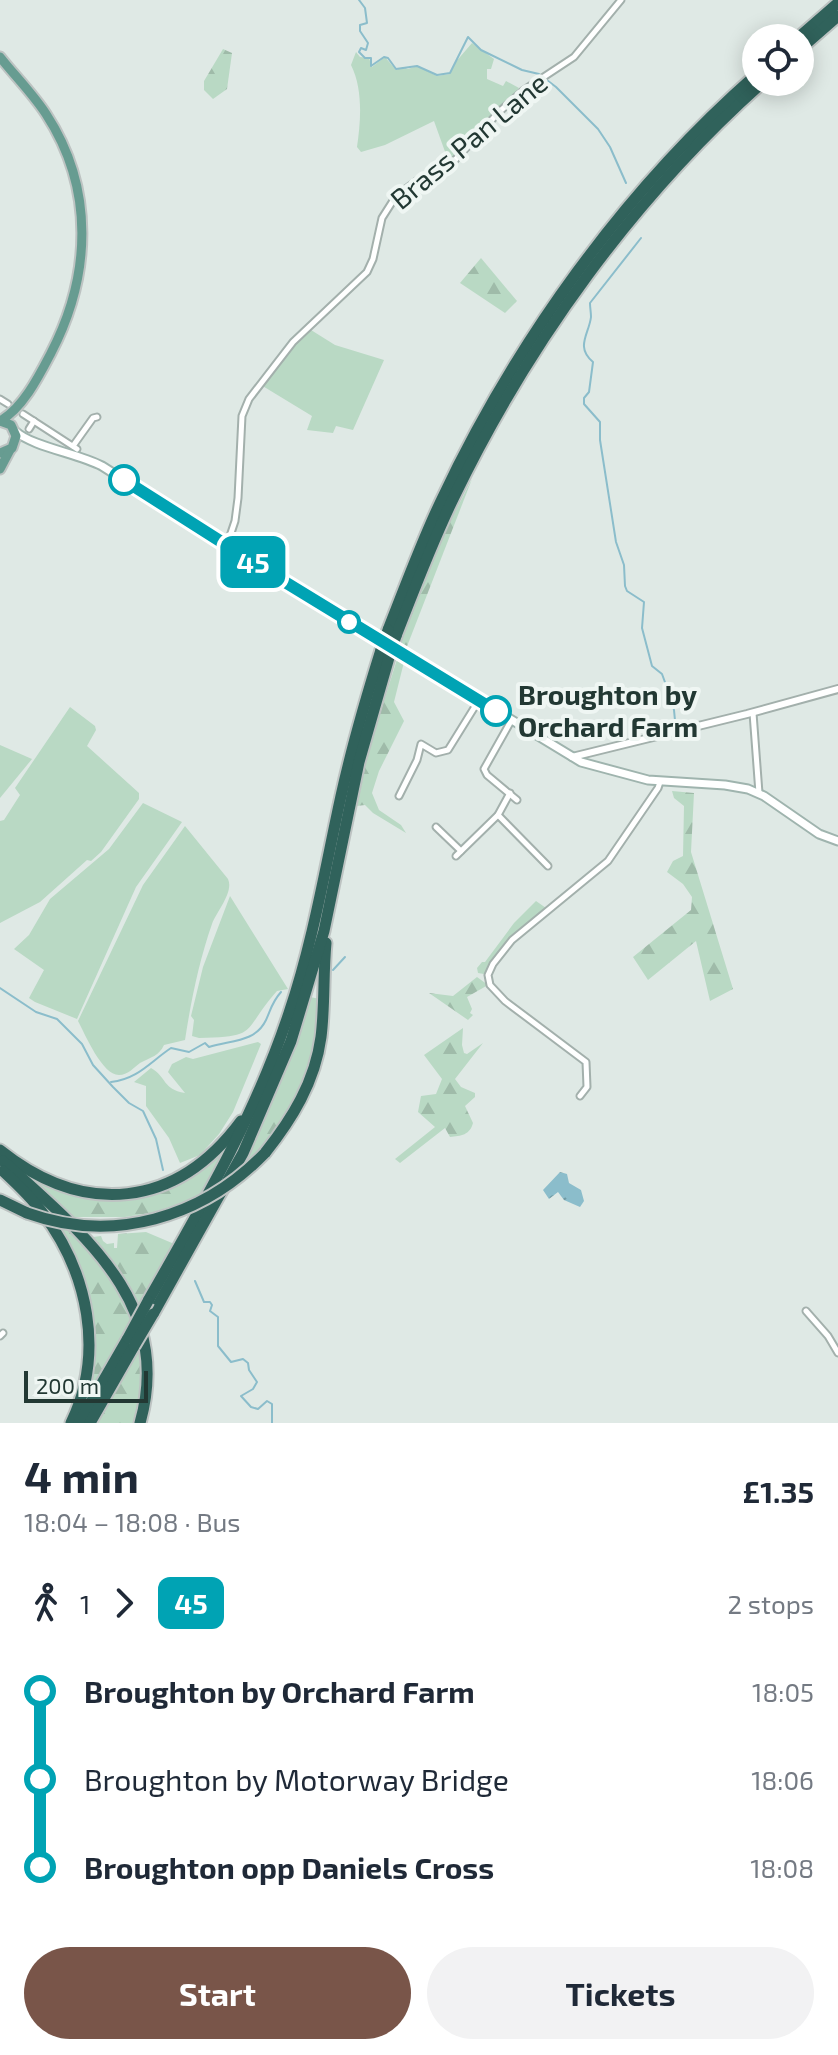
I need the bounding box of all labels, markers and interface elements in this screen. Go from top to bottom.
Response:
map controls [742,24,814,96]
button: locate [742,24,814,96]
street label: Brass Pan Lane [383,65,554,216]
unlabelled marker [109,465,139,495]
line badge: 45 [217,536,289,588]
text: 45 [236,545,270,579]
unlabelled marker [338,611,360,633]
place label: Broughton by Orchard Farm [518,677,698,743]
marker: Broughton by Orchard Farm [481,696,511,726]
scale bar [24,1367,148,1403]
text: 200 m [36,1372,99,1398]
text: 4 min [24,1449,139,1502]
text: £1.35 [743,1473,814,1509]
text: 18:04 – 18:08 · Bus [24,1506,241,1537]
icon: walk [24,1581,68,1625]
icon: forward [102,1581,146,1625]
text: 45 [174,1586,208,1620]
text: 1 [80,1588,90,1619]
text: 2 stops [727,1588,814,1619]
text: Broughton by Orchard Farm [84,1673,475,1709]
text: 18:05 [752,1676,814,1707]
text: Broughton by Motorway Bridge [84,1761,509,1797]
text: 18:06 [751,1764,814,1795]
text: Broughton opp Daniels Cross [84,1849,494,1885]
text: 18:08 [750,1852,814,1883]
button: Start [24,1947,411,2039]
button: Tickets [427,1947,814,2039]

